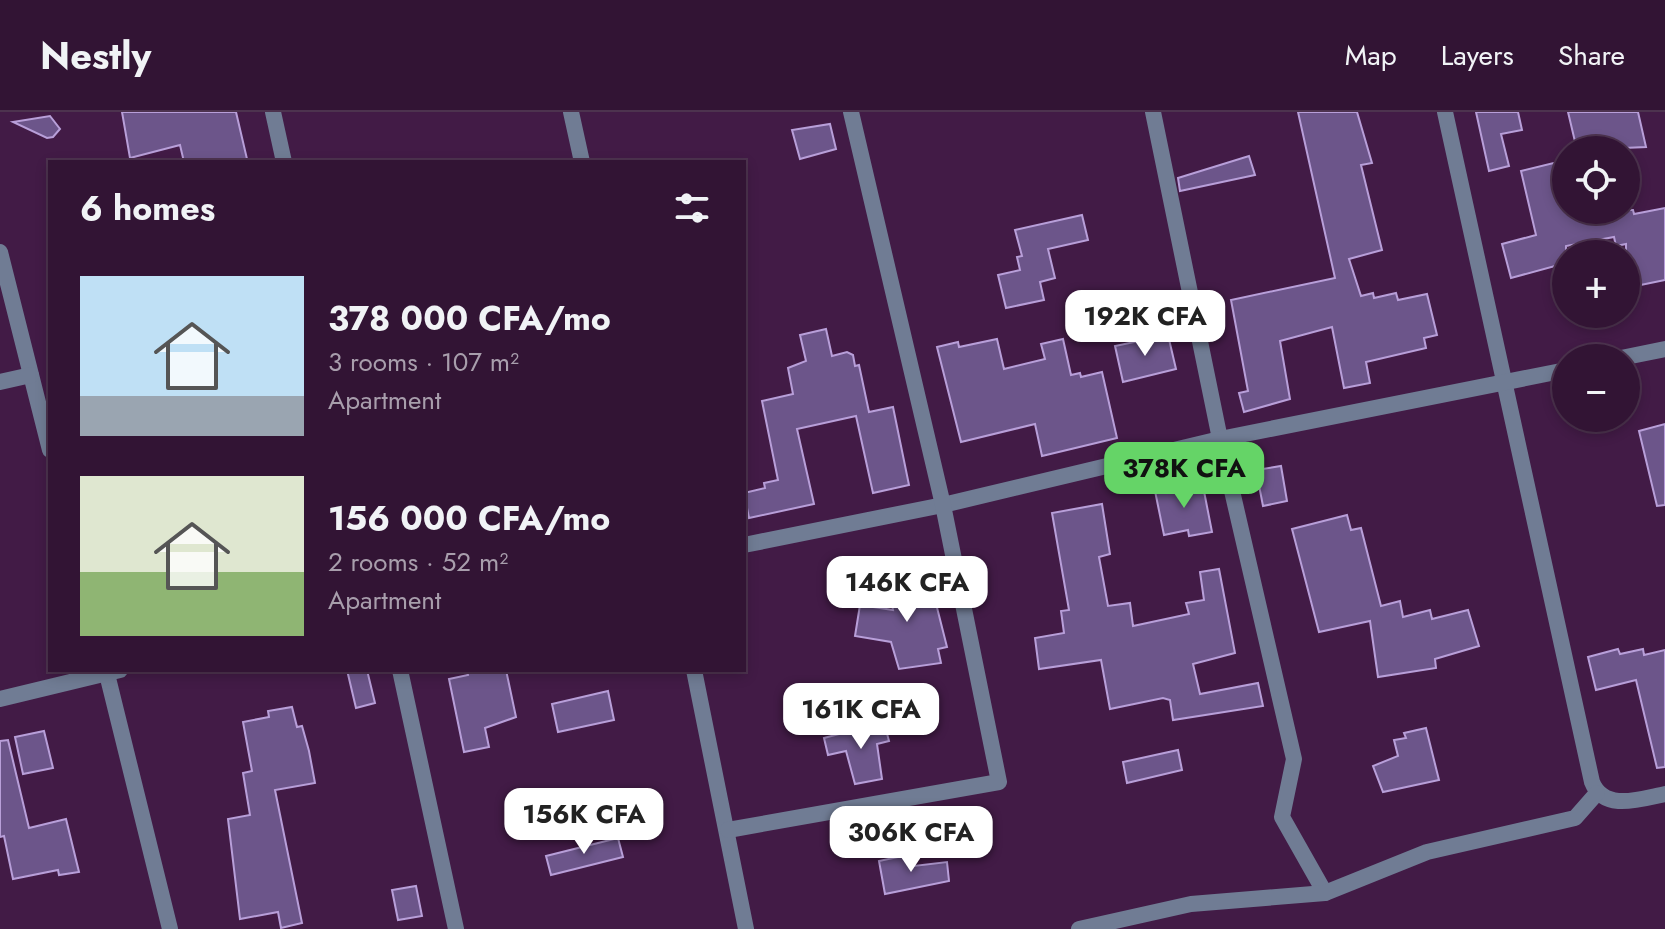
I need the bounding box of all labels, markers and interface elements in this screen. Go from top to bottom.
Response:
text: Nestly [40,28,151,83]
text: Map [1345,35,1397,76]
text: Layers [1441,35,1514,76]
text: Share [1558,35,1625,76]
map controls [1552,136,1640,432]
button: locate [1552,136,1640,224]
text: 6 homes [80,184,215,233]
icon: filters [670,186,714,230]
button: + [1552,240,1640,328]
pin: 192K CFA [1062,290,1228,358]
text: 378 000 CFA/mo [328,294,611,343]
text: 192K CFA [1083,297,1207,335]
icon: home [144,308,240,404]
text: 3 rooms · 107 m² [328,343,519,381]
button: − [1552,344,1640,432]
text: Apartment [328,381,441,419]
pin: 378K CFA [1101,442,1267,510]
text: 378K CFA [1122,449,1246,487]
text: 156 000 CFA/mo [328,494,610,543]
icon: home [144,508,240,604]
text: 2 rooms · 52 m² [328,543,508,581]
pin: 146K CFA [824,556,990,624]
text: 146K CFA [845,563,969,601]
text: Apartment [328,581,441,619]
pin: 161K CFA [778,683,944,751]
text: 161K CFA [801,690,921,728]
pin: 156K CFA [501,788,667,856]
text: 156K CFA [522,795,646,833]
pin: 306K CFA [828,806,994,874]
text: 306K CFA [848,813,974,851]

